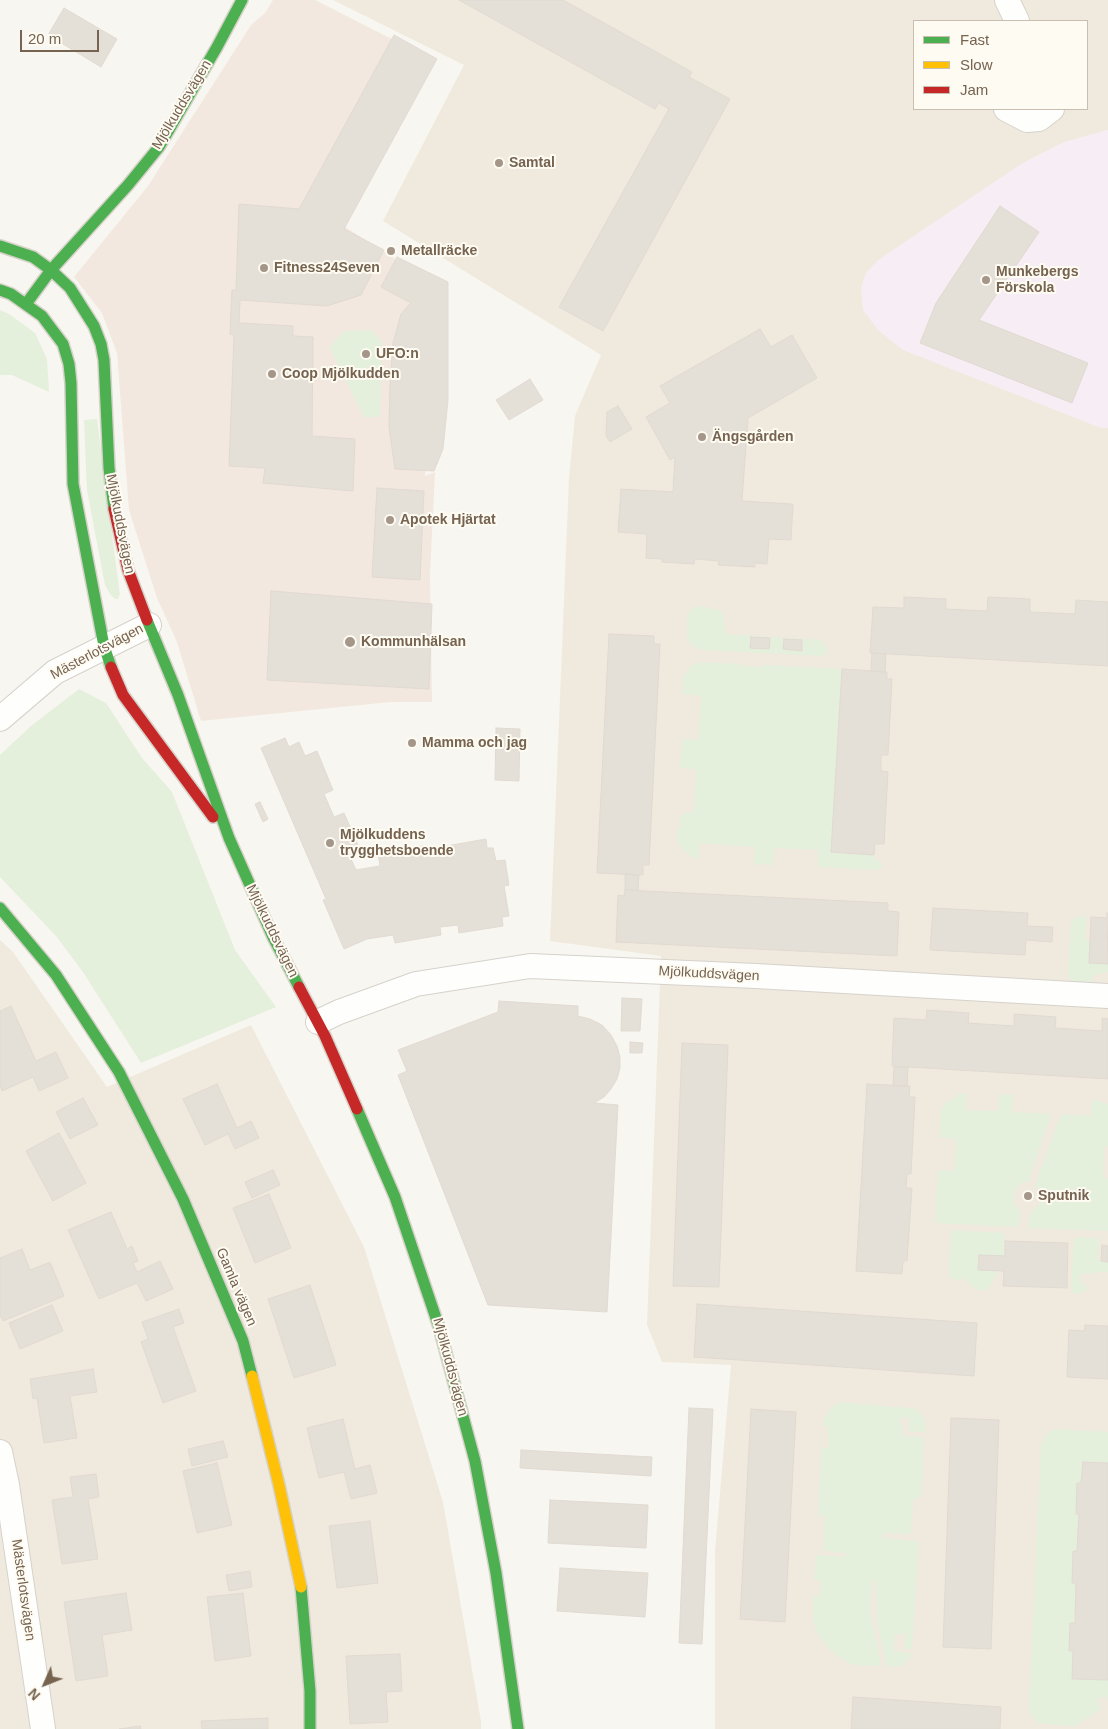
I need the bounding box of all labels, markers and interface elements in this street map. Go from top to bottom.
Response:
scale bar [22,20,101,52]
legend [913,20,1088,110]
text: 20 m [28,30,61,47]
text: Fast [960,31,989,48]
text: Slow [960,56,993,73]
street label: Mjölkuddsvägen [149,57,215,153]
text: Jam [960,81,988,98]
place label: Samtal [509,155,555,171]
marker: Samtal [493,157,505,169]
place label: Metallräcke [401,243,477,259]
marker: Metallräcke [385,245,397,257]
place label: Fitness24Seven [274,260,380,276]
marker: Fitness24Seven [258,262,270,274]
place label: Munkebergs Förskola [996,264,1078,296]
marker: Munkebergs Förskola [980,274,992,286]
place label: UFO:n [376,346,419,362]
marker: UFO:n [360,348,372,360]
place label: Coop Mjölkudden [282,366,399,382]
marker: Coop Mjölkudden [266,368,278,380]
place label: Ängsgården [712,429,794,445]
marker: Ängsgården [696,431,708,443]
street label: Mjölkuddsvägen [102,473,138,575]
place label: Apotek Hjärtat [400,512,496,528]
marker: Apotek Hjärtat [384,514,396,526]
street label: Mästerlotsvägen [48,620,146,684]
place label: Kommunhälsan [361,634,466,650]
marker: Kommunhälsan [343,635,357,649]
place label: Mamma och jag [422,735,527,751]
marker: Mamma och jag [406,737,418,749]
place label: Mjölkuddens trygghetsboende [340,827,454,860]
marker: Mjölkuddens trygghetsboende [324,837,336,849]
street label: Mjölkuddsvägen [242,882,302,980]
street label: Mjölkuddsvägen [658,963,760,985]
place label: Sputnik [1038,1188,1089,1204]
marker: Sputnik [1022,1190,1034,1202]
street label: Gamla vägen [212,1245,260,1329]
street label: Mjölkuddsvägen [429,1316,471,1418]
street label: Mästerlotsvägen [8,1538,38,1642]
north arrow [20,1659,70,1709]
text: N [25,1685,43,1704]

